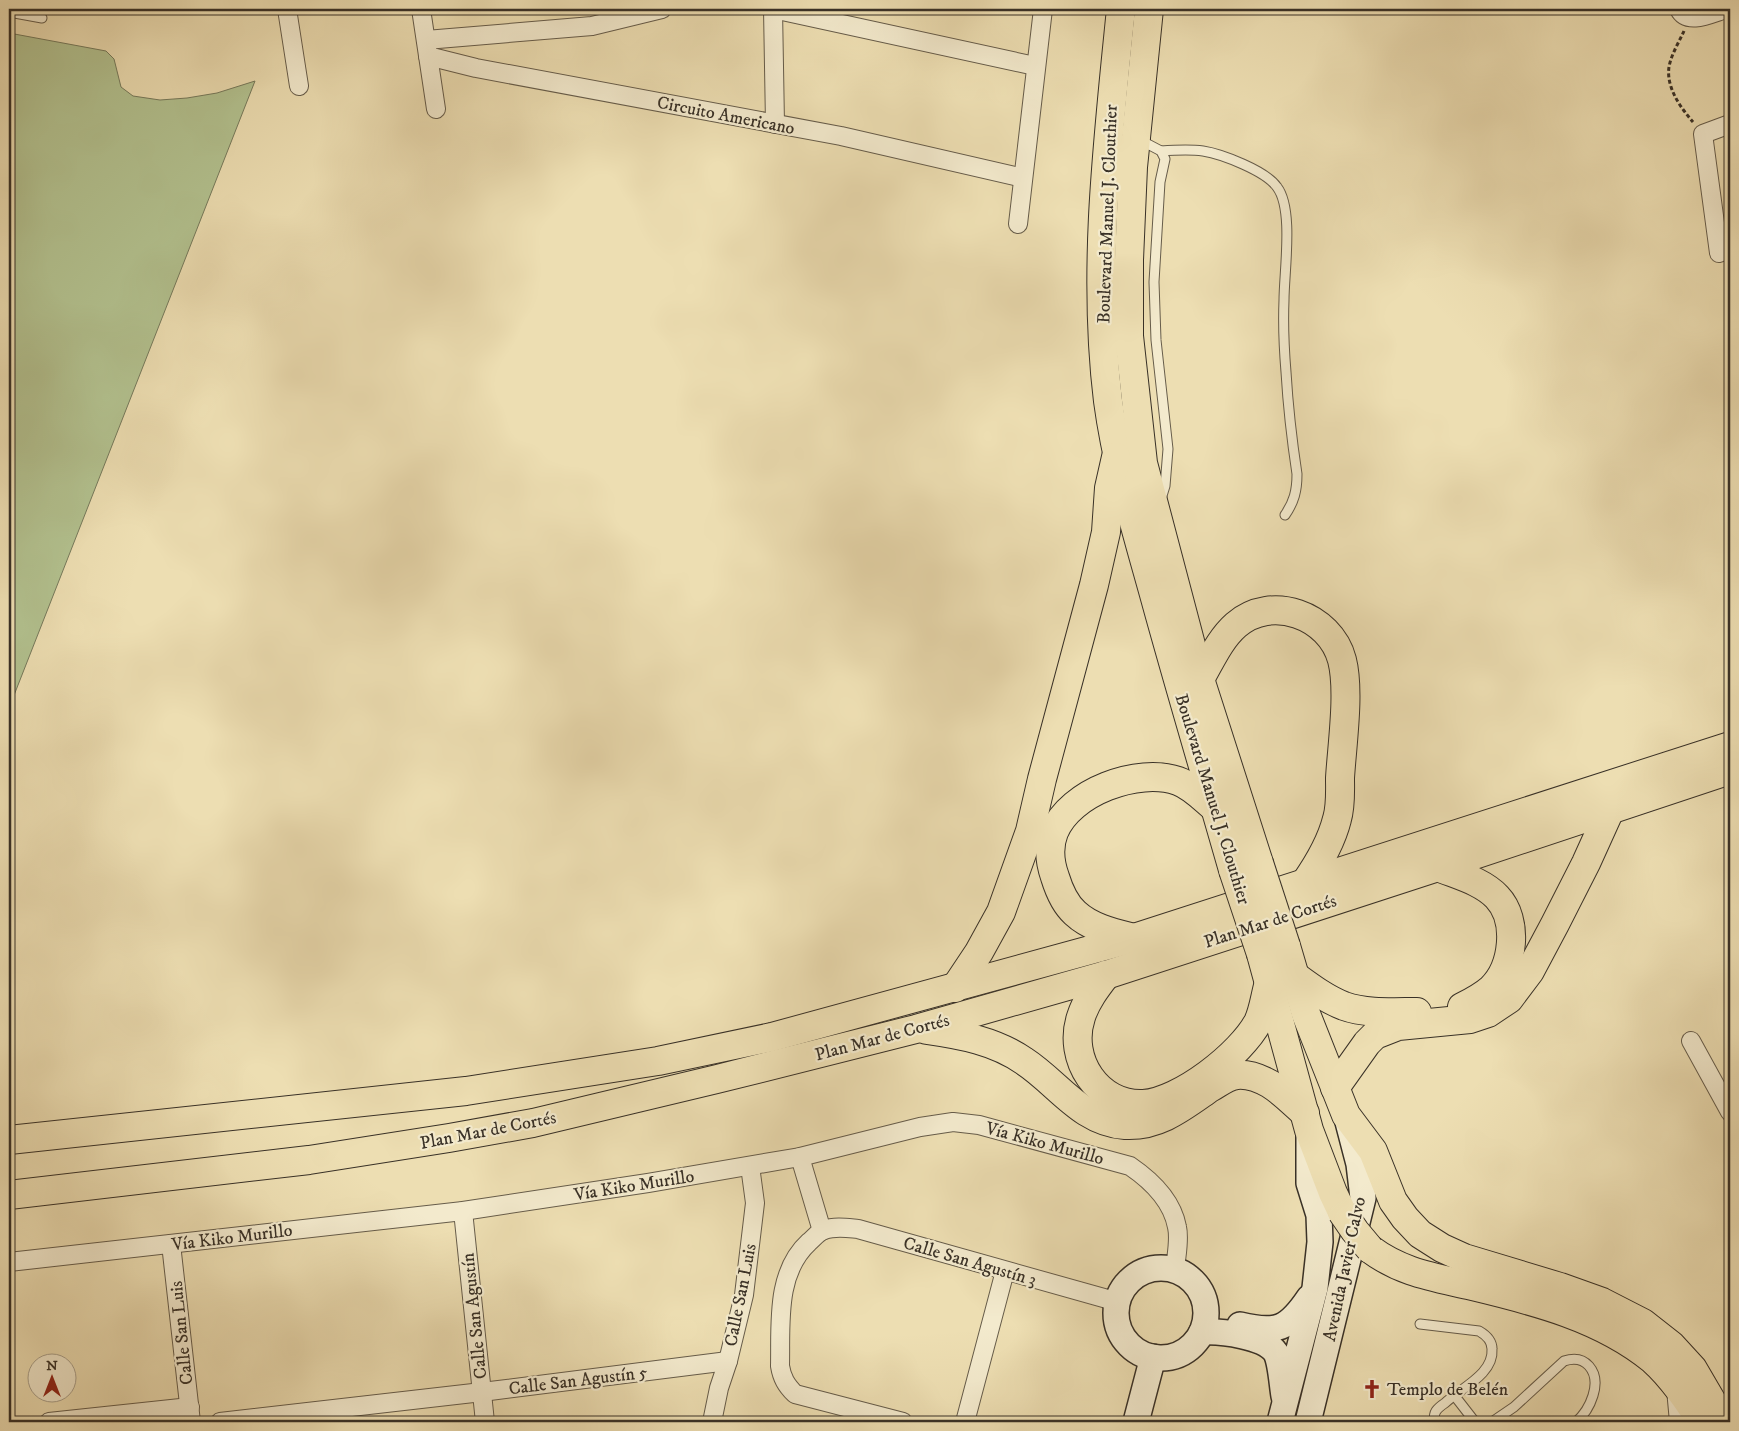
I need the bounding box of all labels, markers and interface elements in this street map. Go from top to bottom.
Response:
street label: Circuito Americano [655,92,797,140]
street label: Boulevard Manuel J. Clouthier [1093,104,1123,324]
street label: Boulevard Manuel J. Clouthier [1169,691,1255,908]
street label: Plan Mar de Cortés [1201,890,1339,954]
street label: Plan Mar de Cortés [813,1009,952,1066]
street label: Plan Mar de Cortés [418,1107,558,1155]
street label: Vía Kiko Murillo [982,1117,1106,1170]
street label: Vía Kiko Murillo [571,1166,696,1207]
street label: Avenida Javier Calvo [1319,1195,1371,1344]
street label: Vía Kiko Murillo [170,1220,294,1256]
street label: Calle San Agustín 3 [901,1232,1039,1291]
street label: Calle San Luis [720,1242,762,1349]
street label: Calle San Agustín [457,1251,493,1380]
street label: Calle San Luis [166,1280,198,1386]
north arrow [28,1354,78,1404]
text: N [46,1357,58,1375]
street label: Calle San Agustín 5 [508,1362,649,1400]
church icon: Templo de Belén [1361,1378,1383,1400]
place label: Templo de Belén [1387,1379,1509,1401]

